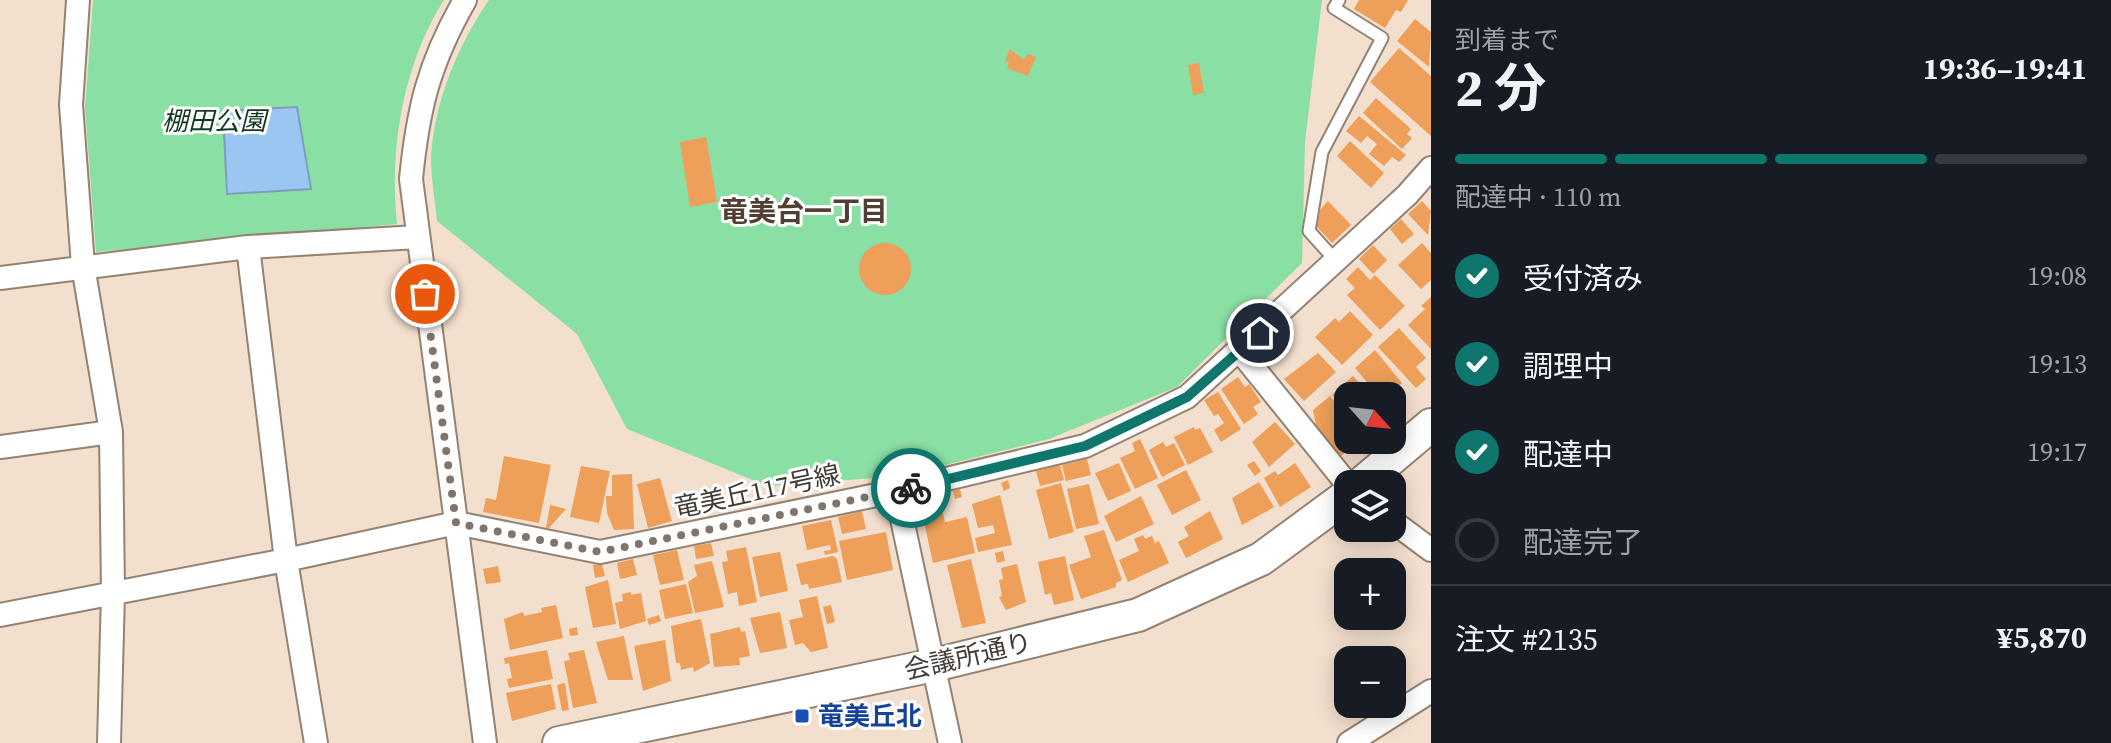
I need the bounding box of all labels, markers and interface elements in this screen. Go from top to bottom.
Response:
text: 到着まで [1455,22,1559,58]
text: 19:36–19:41 [1923,48,2087,89]
text: 2 分 [1455,52,1546,123]
park label: 棚田公園 [162,103,270,139]
text: 配達中 · 110 m [1455,179,1621,215]
district label: 竜美台一丁目 [720,192,888,230]
icon: check [1455,254,1499,298]
text: 受付済み [1523,258,1643,299]
text: 19:08 [2027,258,2087,294]
pin [391,260,459,328]
icon: bag [403,272,447,316]
pin [1226,299,1294,367]
icon: home [1238,311,1282,355]
icon: check [1455,342,1499,386]
text: 調理中 [1523,346,1613,387]
text: 19:13 [2027,346,2087,382]
north arrow [1334,382,1406,454]
map controls [1334,382,1406,718]
icon: check [1455,430,1499,474]
text: 配達中 [1523,434,1613,475]
text: 19:17 [2027,434,2087,470]
courier [871,448,951,528]
street label: 竜美丘117号線 [671,456,843,526]
icon: bike [889,466,933,510]
button: layers [1334,470,1406,542]
text: 配達完了 [1523,522,1643,563]
button: + [1334,558,1406,630]
text: ¥5,870 [1997,617,2087,658]
text: 注文 #2135 [1455,619,1598,660]
street label: 会議所通り [901,624,1035,688]
button: − [1334,646,1406,718]
place label: 竜美丘北 [818,698,922,734]
marker: 竜美丘北 [793,707,811,725]

